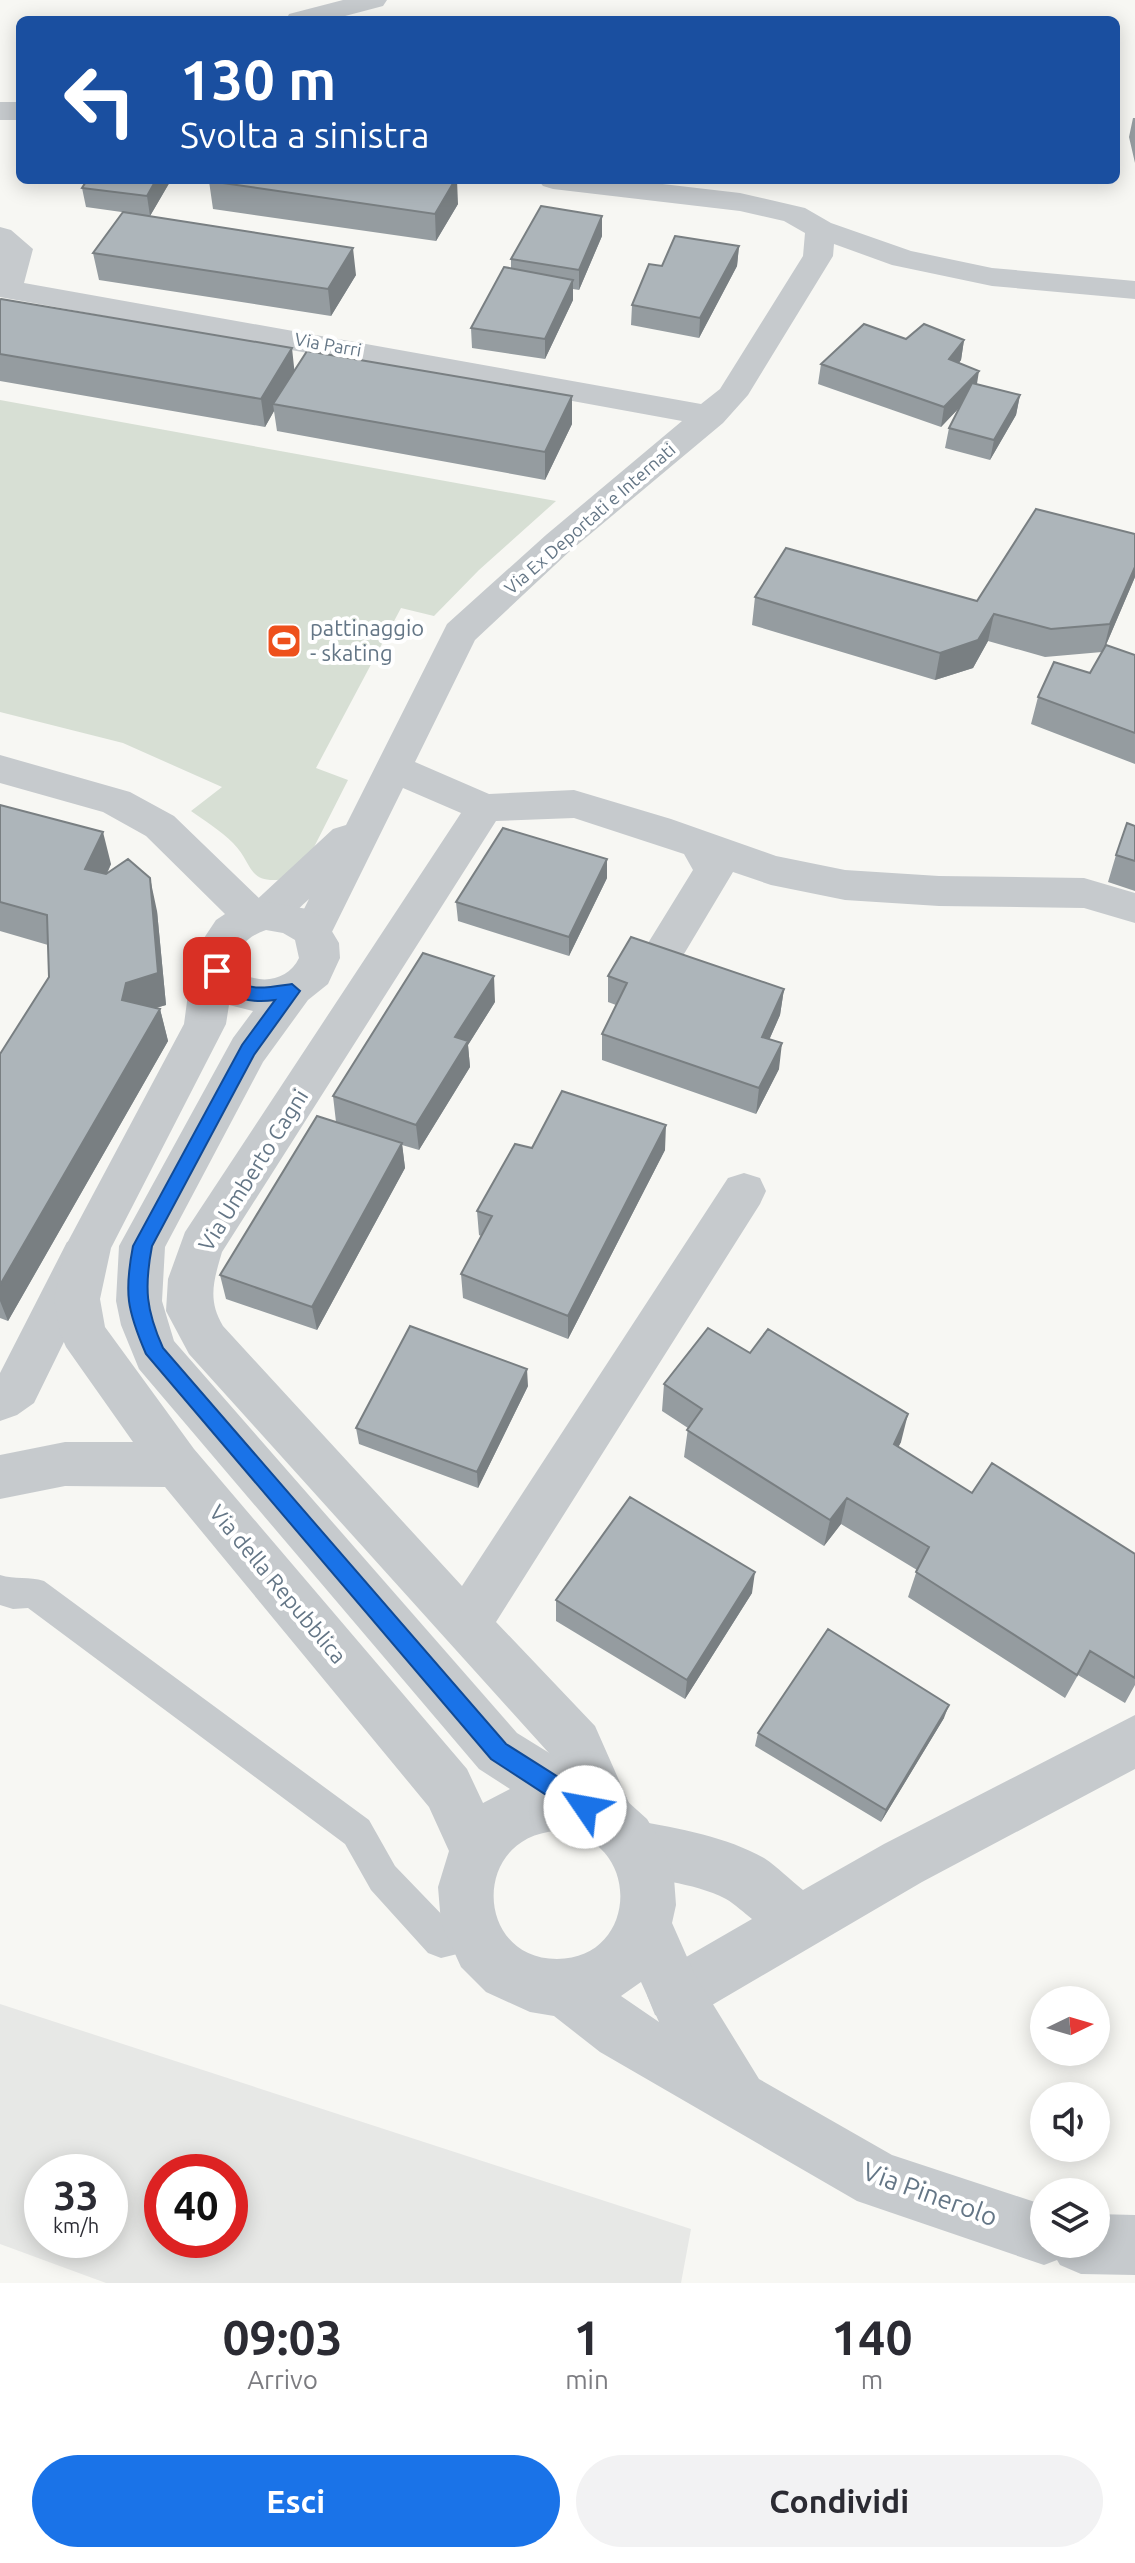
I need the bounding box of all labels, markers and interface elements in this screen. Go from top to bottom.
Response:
icon: left [48,48,152,152]
text: 130 m [180,48,336,111]
text: Svolta a sinistra [180,114,430,155]
street label: Via Parri [293,328,363,360]
street label: Via Ex Deportati e Internati [500,439,679,598]
place label: pattinaggio - skating [310,615,424,665]
sports icon: pattinaggio - skating [265,622,303,660]
pin [183,937,251,1005]
icon: arrive [195,949,239,993]
street label: Via Umberto Cagni [193,1084,312,1255]
street label: Via della Repubblica [205,1499,352,1668]
position arrow [543,1765,627,1849]
north arrow [1030,1986,1110,2066]
map controls [1030,1986,1110,2258]
button: sound [1030,2082,1110,2162]
speed limit sign: 40 [144,2154,248,2258]
street label: Via Pinerolo [859,2156,1001,2231]
text: 33 [53,2173,99,2218]
button: layers [1030,2178,1110,2258]
text: km/h [53,2214,99,2237]
text: 09:03 [223,2310,343,2364]
text: 1 [573,2310,600,2364]
text: 140 [831,2310,912,2364]
text: Arrivo [247,2365,318,2394]
text: min [565,2365,609,2394]
text: m [861,2365,883,2394]
button: Esci [32,2455,560,2547]
button: Condividi [576,2455,1103,2547]

